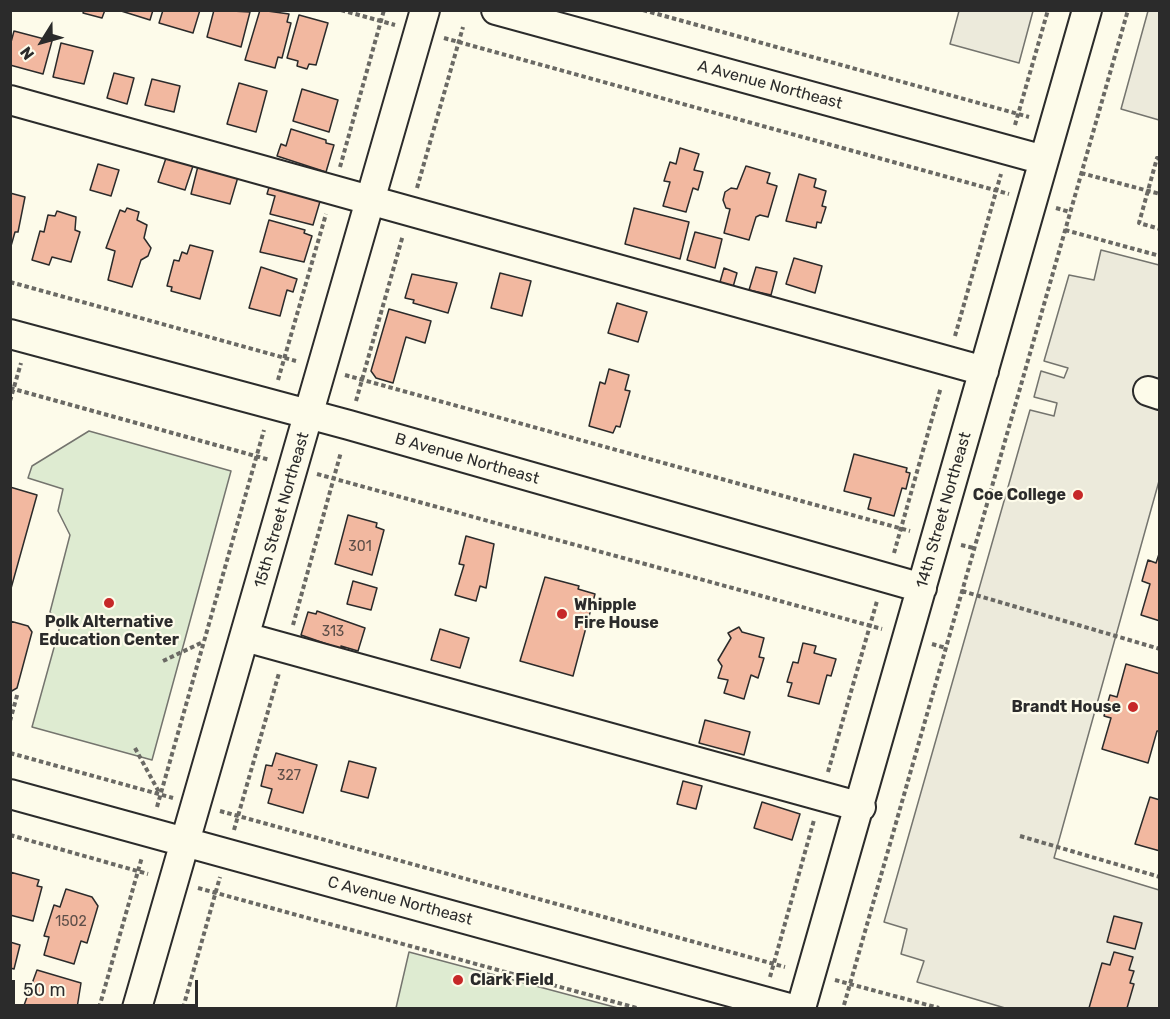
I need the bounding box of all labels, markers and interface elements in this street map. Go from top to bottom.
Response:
north arrow [12,12,72,72]
text: N [16,43,38,63]
street label: A Avenue Northeast [695,56,845,114]
street label: B Avenue Northeast [393,429,541,489]
street label: 15th Street Northeast [251,430,313,590]
street label: 14th Street Northeast [913,430,975,590]
place label: Coe College [973,485,1066,505]
marker: Coe College [1071,488,1085,502]
house number: 301 [348,539,372,555]
place label: Whipple Fire House [574,595,659,633]
marker: Polk Alternative Education Center [102,596,116,610]
marker: Whipple Fire House [555,607,569,621]
place label: Polk Alternative Education Center [39,612,179,650]
house number: 313 [322,624,344,640]
place label: Brandt House [1012,697,1121,717]
marker: Brandt House [1126,700,1140,714]
house number: 327 [277,768,301,784]
street label: C Avenue Northeast [325,872,475,930]
house number: 1502 [55,914,87,930]
scale bar [15,968,201,1006]
place label: Clark Field [470,970,554,990]
marker: Clark Field [451,973,465,987]
text: 50 m [23,979,66,1001]

